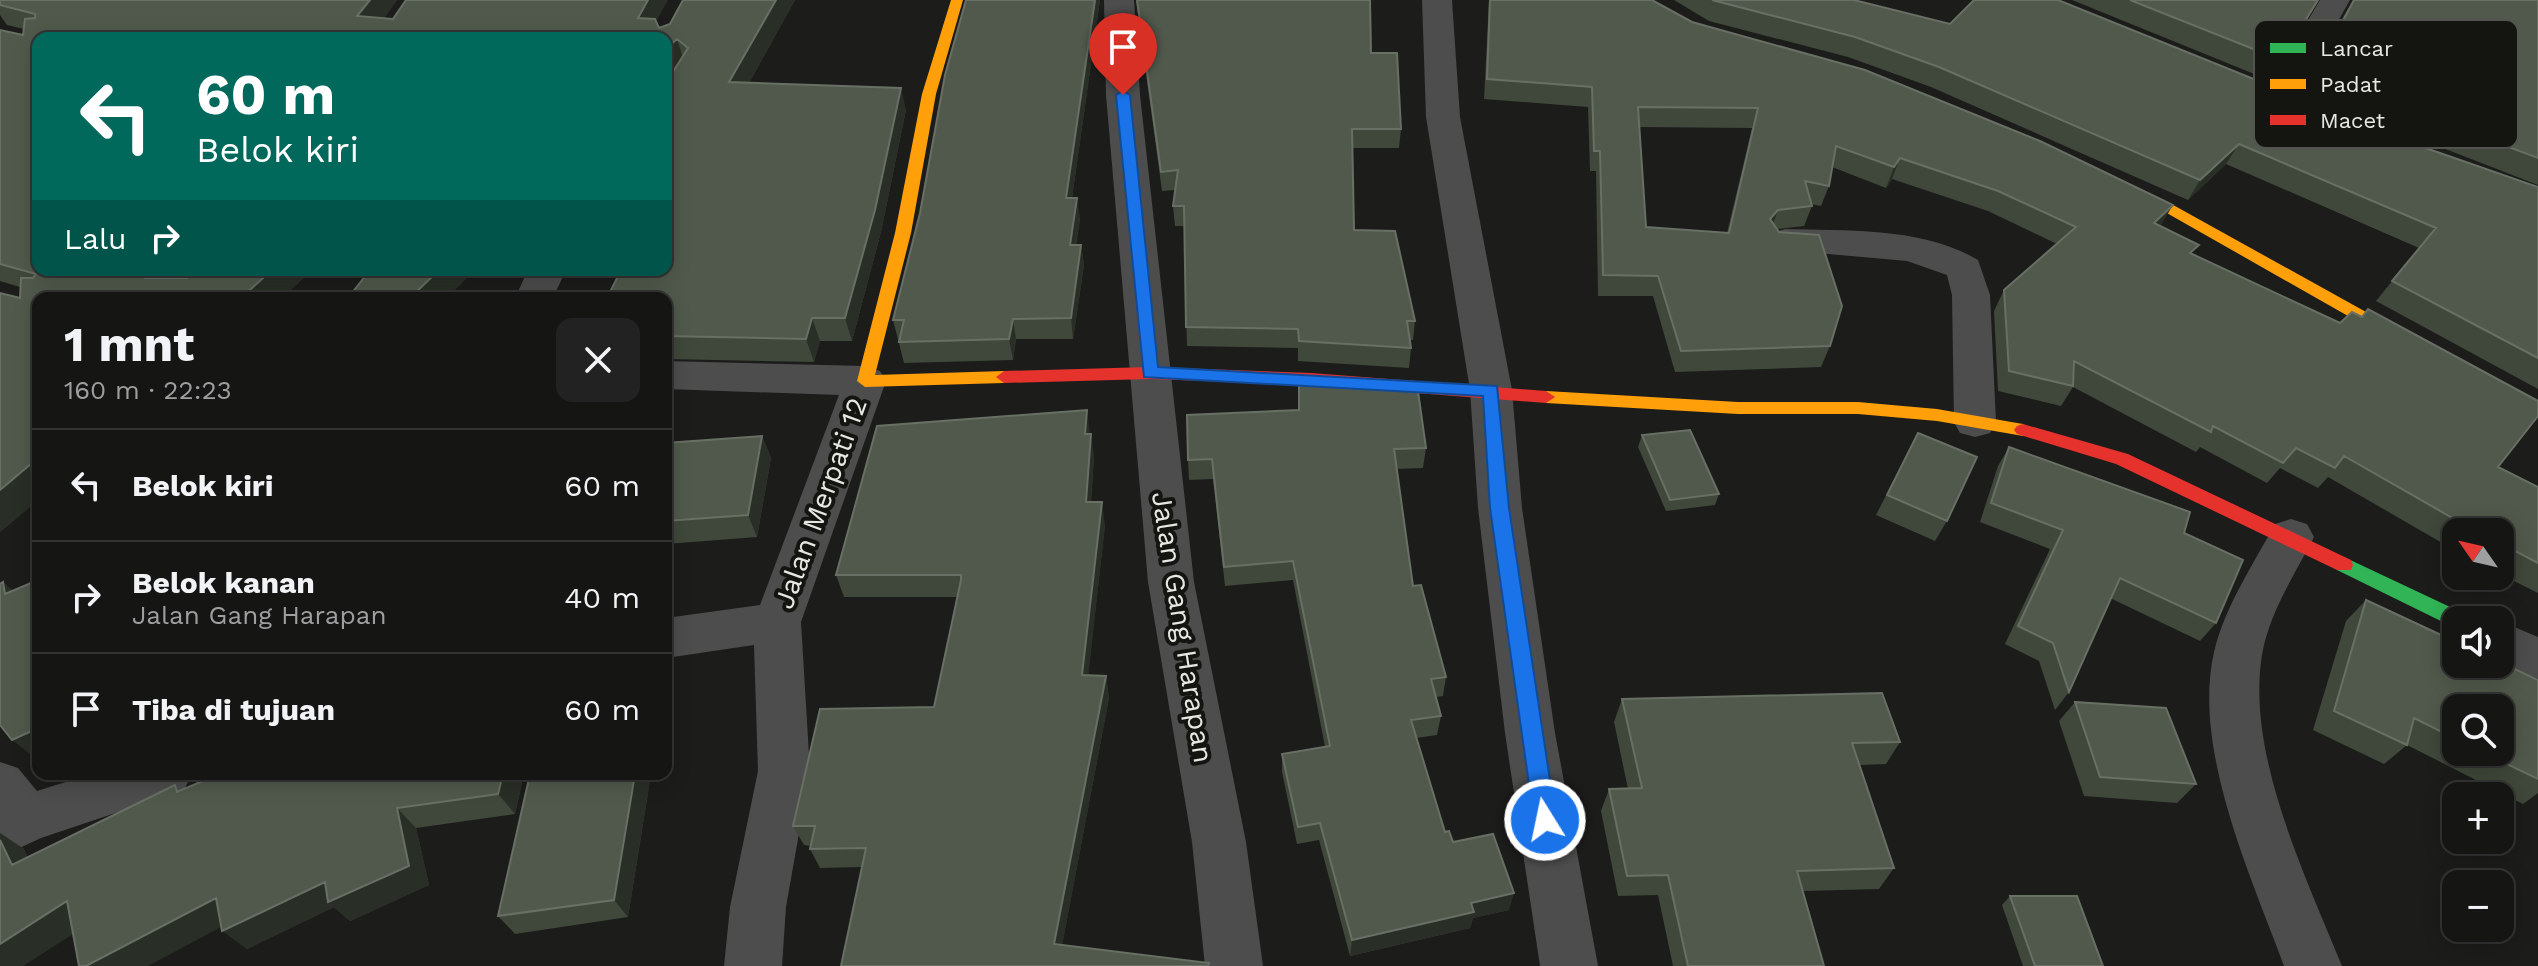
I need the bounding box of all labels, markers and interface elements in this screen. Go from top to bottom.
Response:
pin [1089,13,1157,95]
legend [2254,20,2518,148]
icon: arrive [1101,25,1145,69]
text: Lancar [2320,36,2393,61]
text: 60 m [196,62,335,128]
icon: left [64,64,168,168]
text: Padat [2320,72,2381,97]
text: Macet [2320,108,2385,133]
text: Belok kiri [196,129,359,171]
icon: right [143,216,187,260]
text: Lalu [64,221,127,256]
text: 1 mnt [64,316,194,373]
button: close [556,318,640,402]
text: 160 m · 22:23 [64,375,232,405]
street label: Jalan Merpati 12 [767,393,874,613]
icon: left [64,463,108,507]
text: Belok kiri [132,468,274,503]
text: 60 m [564,468,640,503]
street label: Jalan Gang Harapan [1145,489,1220,765]
north arrow [2442,518,2514,590]
map controls [2442,518,2514,942]
text: Belok kanan [132,565,315,600]
icon: right [64,575,108,619]
text: 40 m [564,580,640,615]
text: Jalan Gang Harapan [132,600,387,630]
button: sound [2442,606,2514,678]
icon: arrive [64,687,108,731]
text: Tiba di tujuan [132,692,335,727]
text: 60 m [564,692,640,727]
button: search [2442,694,2514,766]
position arrow [1503,778,1587,862]
button: + [2442,782,2514,854]
button: − [2442,870,2514,942]

